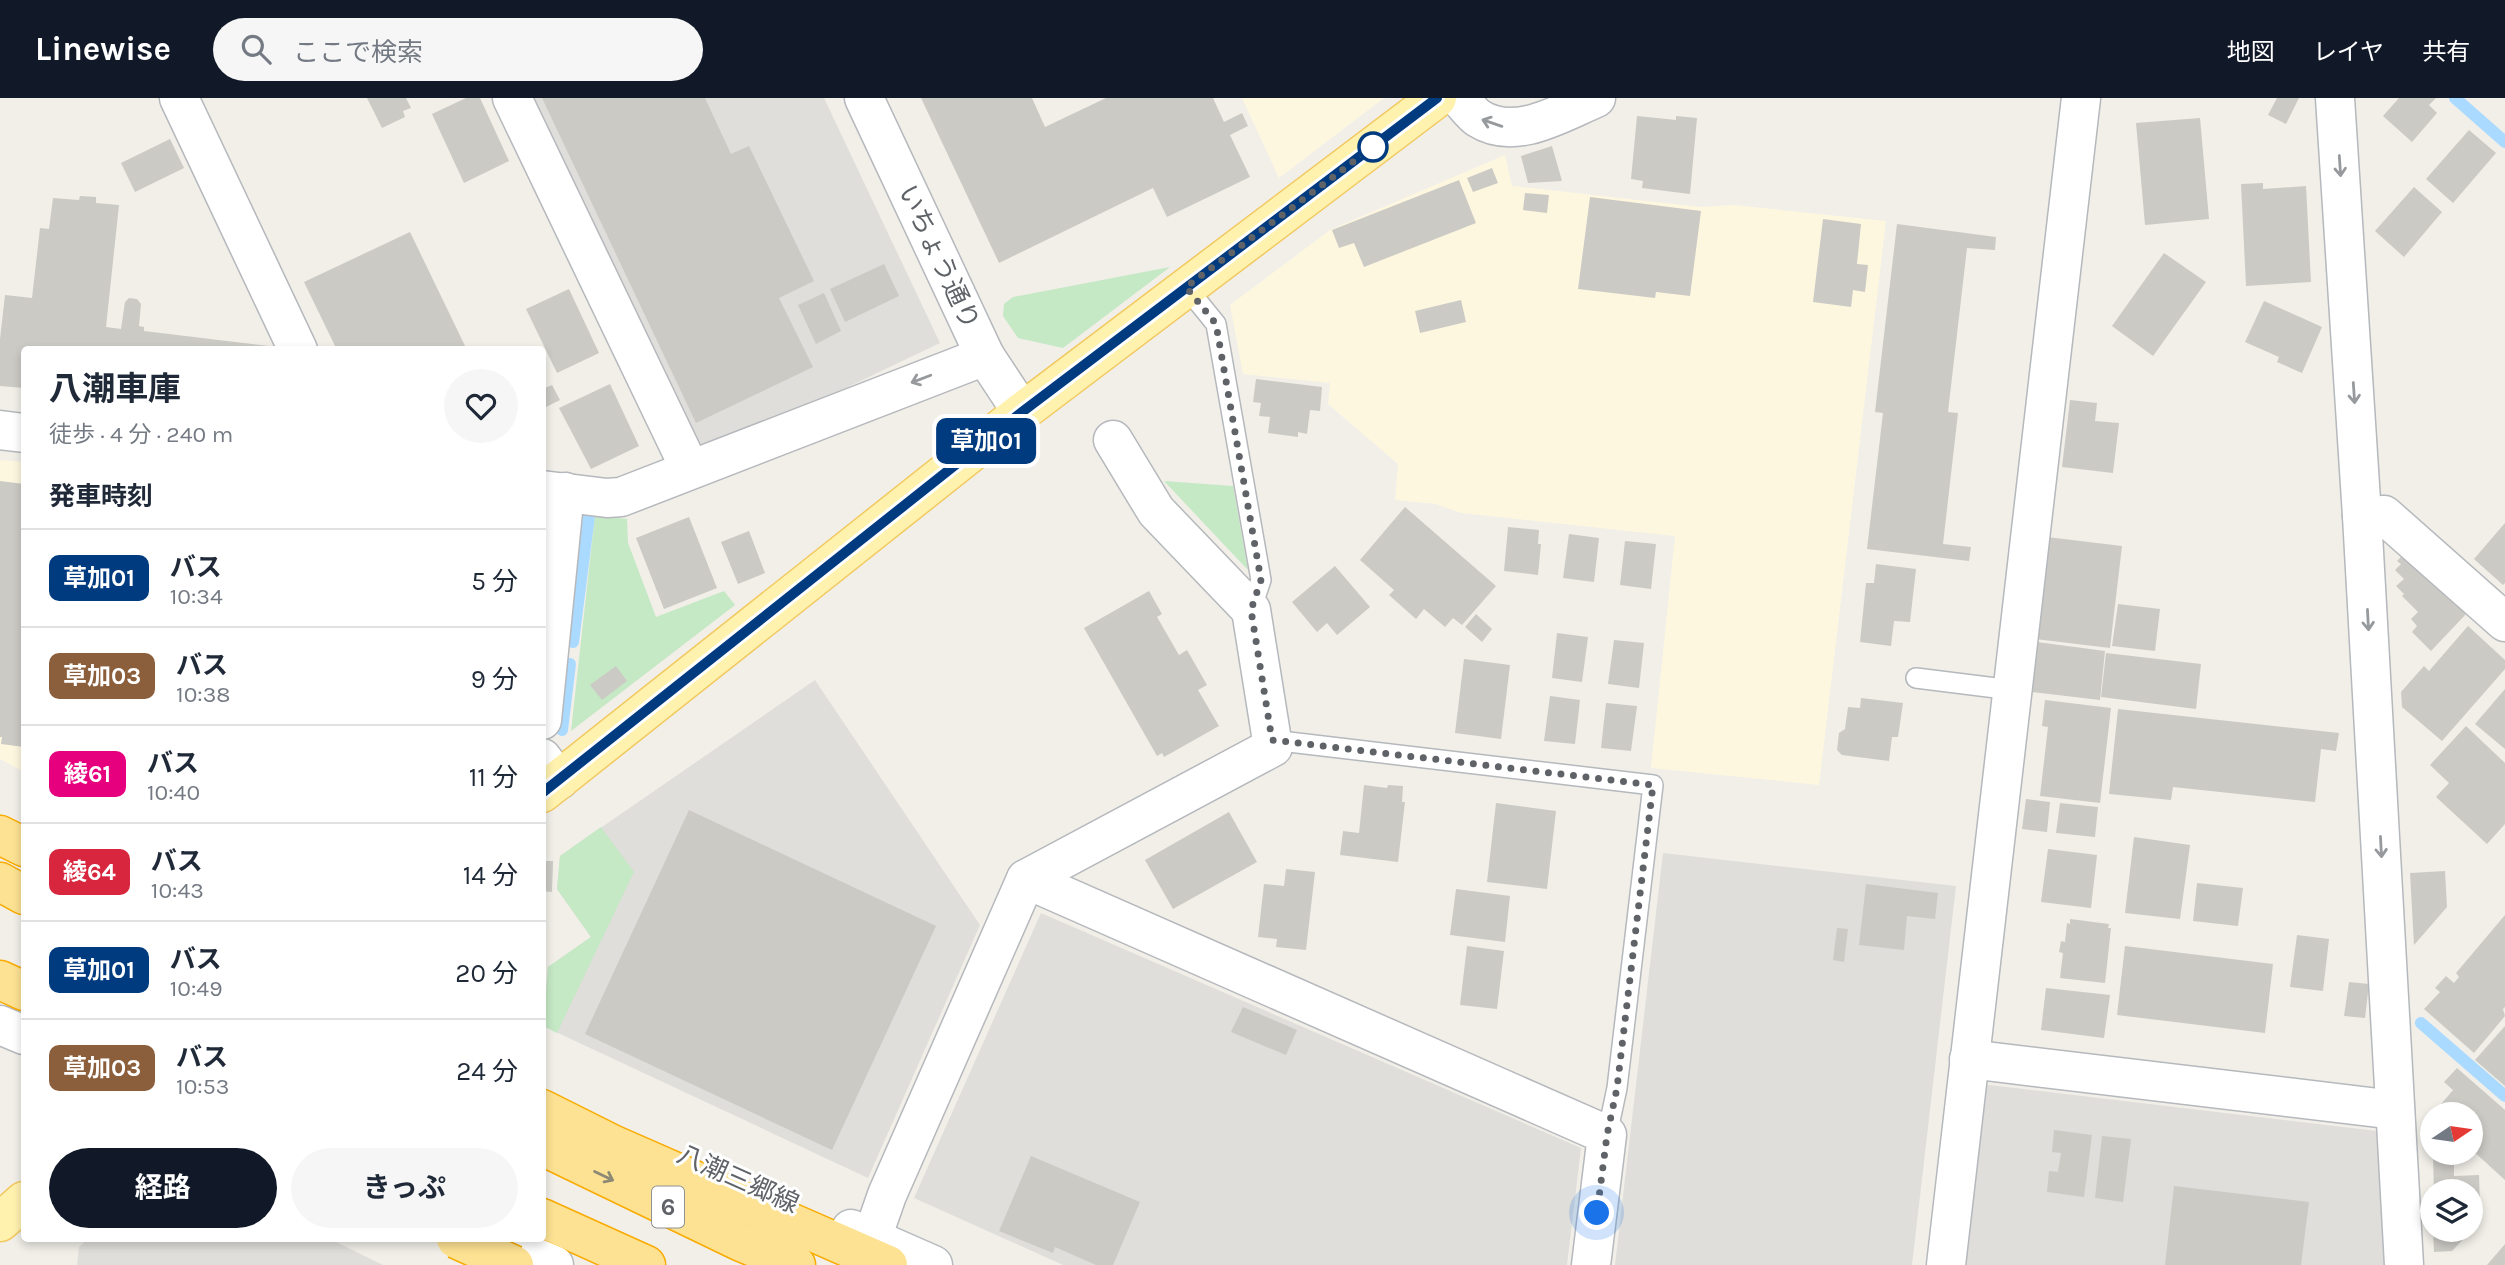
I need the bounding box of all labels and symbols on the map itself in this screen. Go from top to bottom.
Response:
one-way arrow [1482,116,1504,128]
unlabelled marker [1358,132,1388,162]
one-way arrow [2333,154,2346,177]
street label: いちょう通り [892,180,986,334]
one-way arrow [911,374,933,387]
one-way arrow [2348,381,2361,404]
line badge: 草加01 [937,418,1035,464]
one-way arrow [2361,608,2374,631]
one-way arrow [2374,836,2387,859]
north arrow [2420,1102,2483,1166]
street label: 八潮三郷線 [672,1138,804,1220]
one-way arrow [593,1169,614,1183]
road number: 6 [652,1186,684,1227]
your location [1579,1195,1614,1230]

